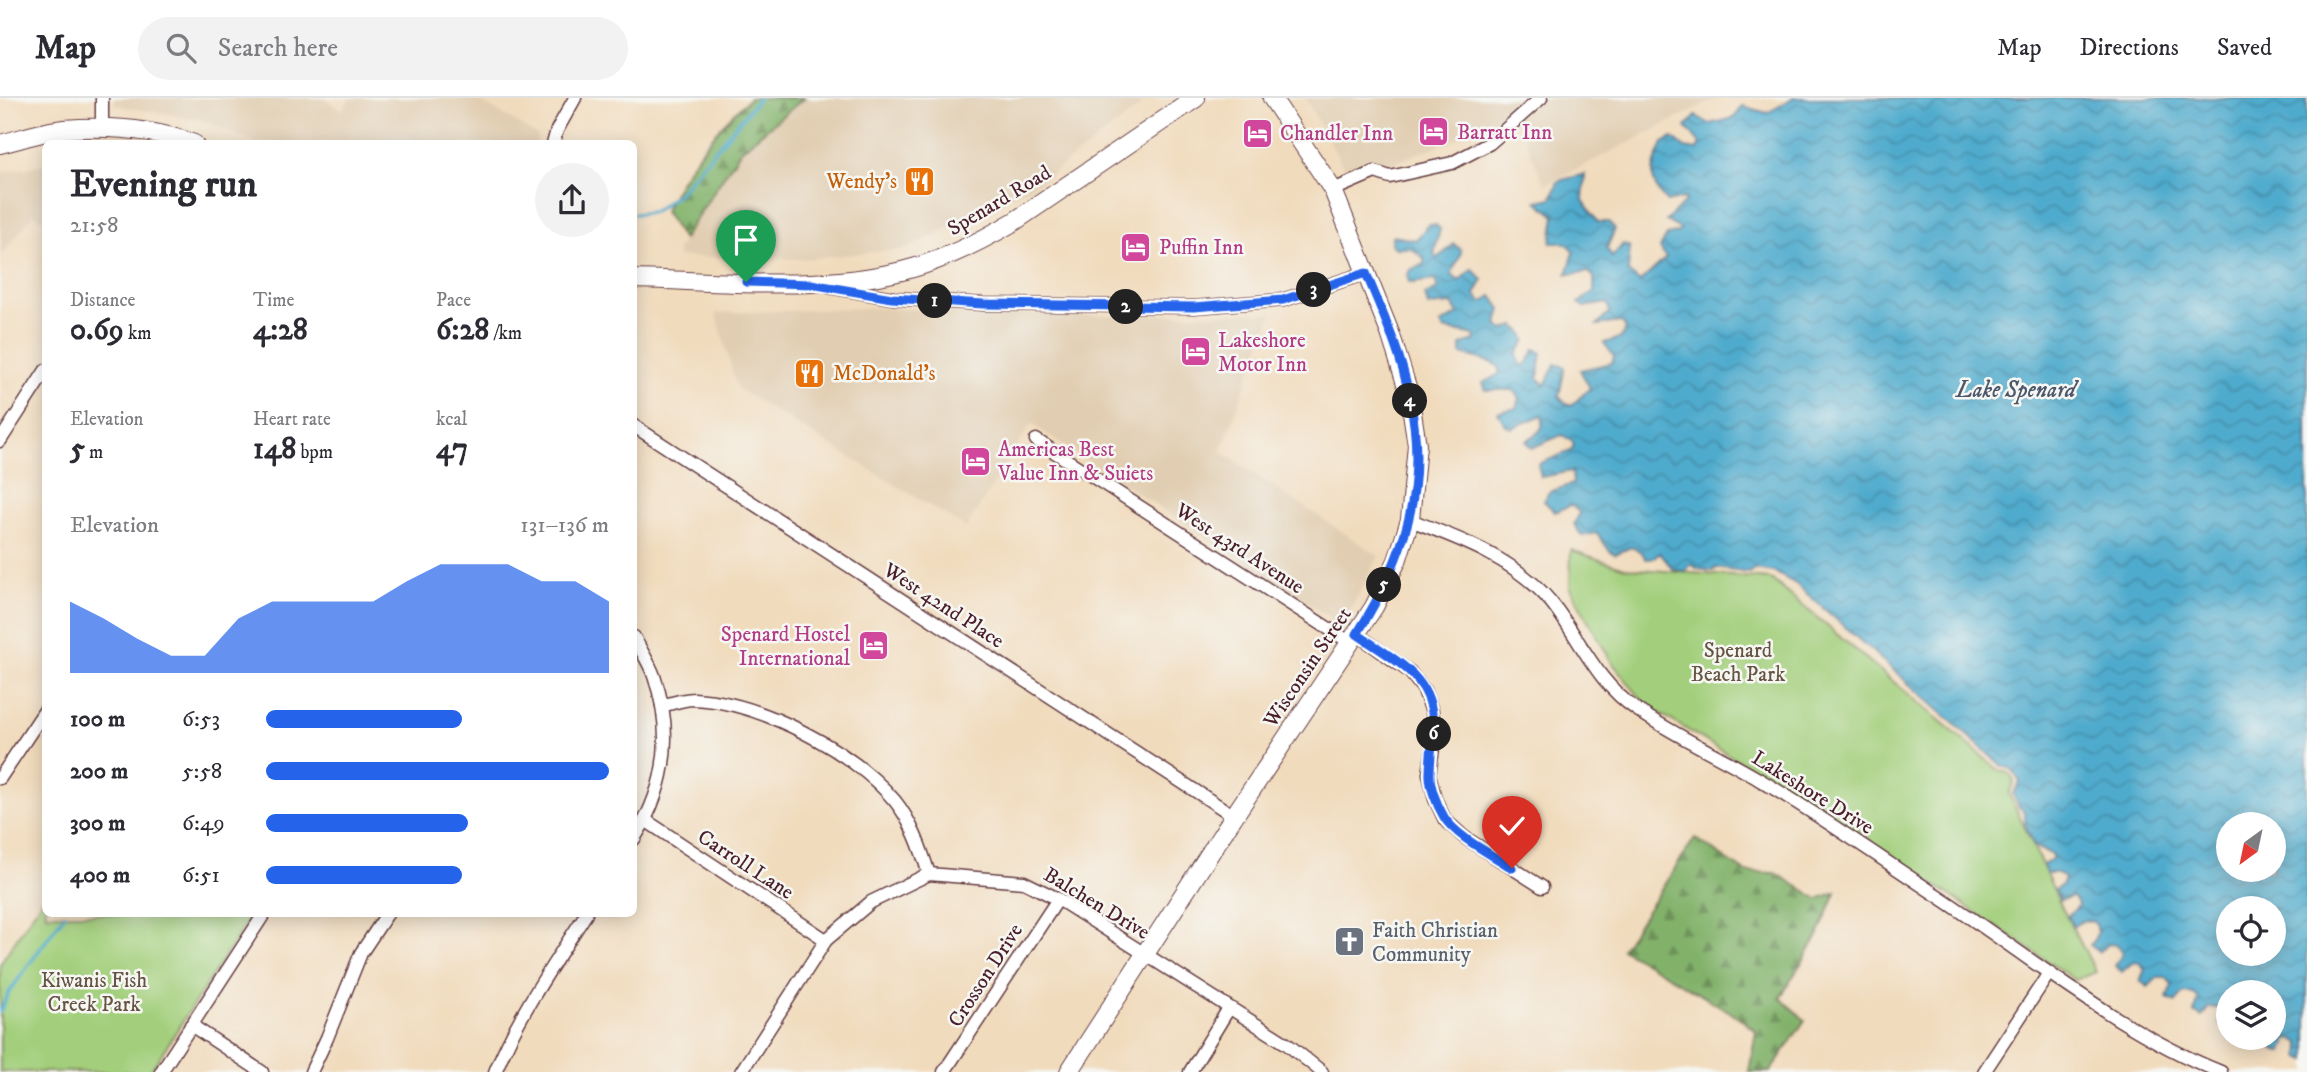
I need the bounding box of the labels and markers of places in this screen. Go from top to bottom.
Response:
hotel icon: Barratt Inn [1417,115,1451,149]
hotel icon: Chandler Inn [1240,116,1274,150]
place label: Barratt Inn [1457,120,1552,146]
place label: Chandler Inn [1280,121,1393,147]
restaurant icon: Wendy's [903,164,937,198]
place label: Wendy's [825,169,897,195]
pin [716,210,776,282]
hotel icon: Puffin Inn [1119,230,1153,264]
place label: Puffin Inn [1159,235,1244,261]
pin: 3 [1296,272,1332,308]
pin: 1 [918,284,953,318]
pin: 2 [1108,290,1144,325]
place label: Lakeshore Motor Inn [1218,328,1307,378]
hotel icon: Lakeshore Motor Inn [1178,335,1212,369]
restaurant icon: McDonald's [793,356,827,390]
place label: McDonald's [833,361,936,387]
pin: 4 [1392,384,1428,418]
place label: Americas Best Value Inn & Suiets [997,437,1153,487]
hotel icon: Americas Best Value Inn & Suiets [958,444,992,478]
pin: 5 [1366,568,1402,602]
place label: Spenard Hostel International [721,622,851,672]
hotel icon: Spenard Hostel International [856,629,890,663]
pin: 6 [1416,716,1452,752]
pin [1482,796,1542,868]
place label: Faith Christian Community [1372,918,1498,968]
church icon: Faith Christian Community [1332,925,1366,959]

